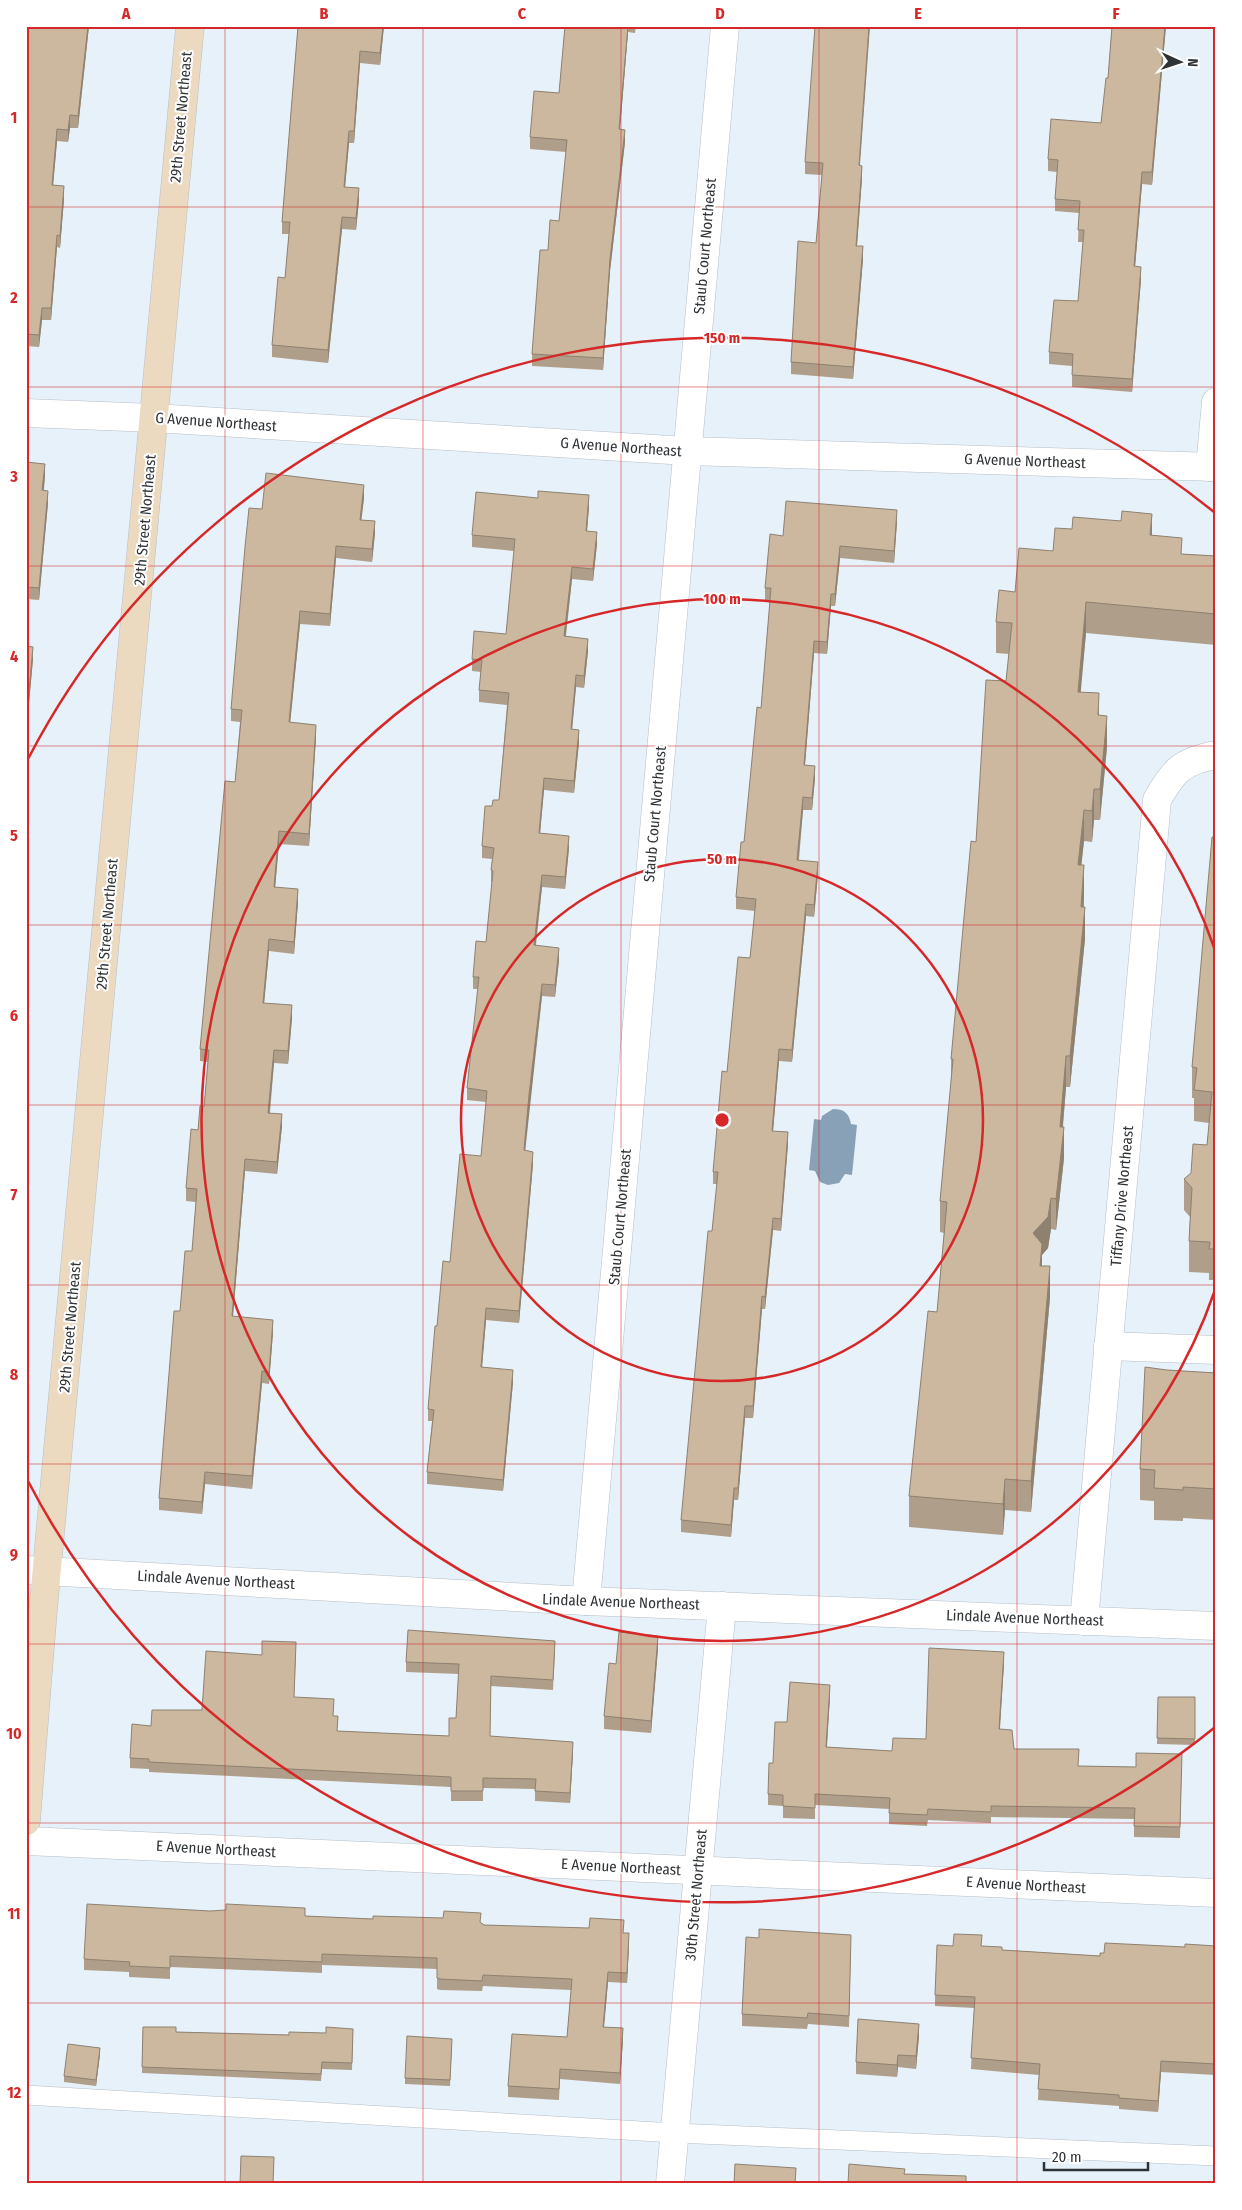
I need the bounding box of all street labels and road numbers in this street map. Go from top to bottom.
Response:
street label: 29th Street Northeast [166,51,196,183]
street label: Staub Court Northeast [690,177,720,315]
street label: G Avenue Northeast [155,409,277,435]
street label: G Avenue Northeast [560,434,682,460]
street label: G Avenue Northeast [964,450,1086,472]
street label: 29th Street Northeast [130,454,160,586]
street label: Staub Court Northeast [640,745,670,883]
street label: 29th Street Northeast [92,858,122,990]
street label: Tiffany Drive Northeast [1107,1125,1137,1267]
street label: Staub Court Northeast [605,1148,635,1286]
street label: 29th Street Northeast [55,1261,85,1393]
street label: Lindale Avenue Northeast [137,1567,295,1593]
street label: Lindale Avenue Northeast [542,1590,700,1614]
street label: Lindale Avenue Northeast [946,1606,1104,1630]
street label: 30th Street Northeast [681,1828,711,1962]
street label: E Avenue Northeast [156,1837,276,1861]
street label: E Avenue Northeast [561,1855,681,1879]
street label: E Avenue Northeast [966,1873,1086,1897]

